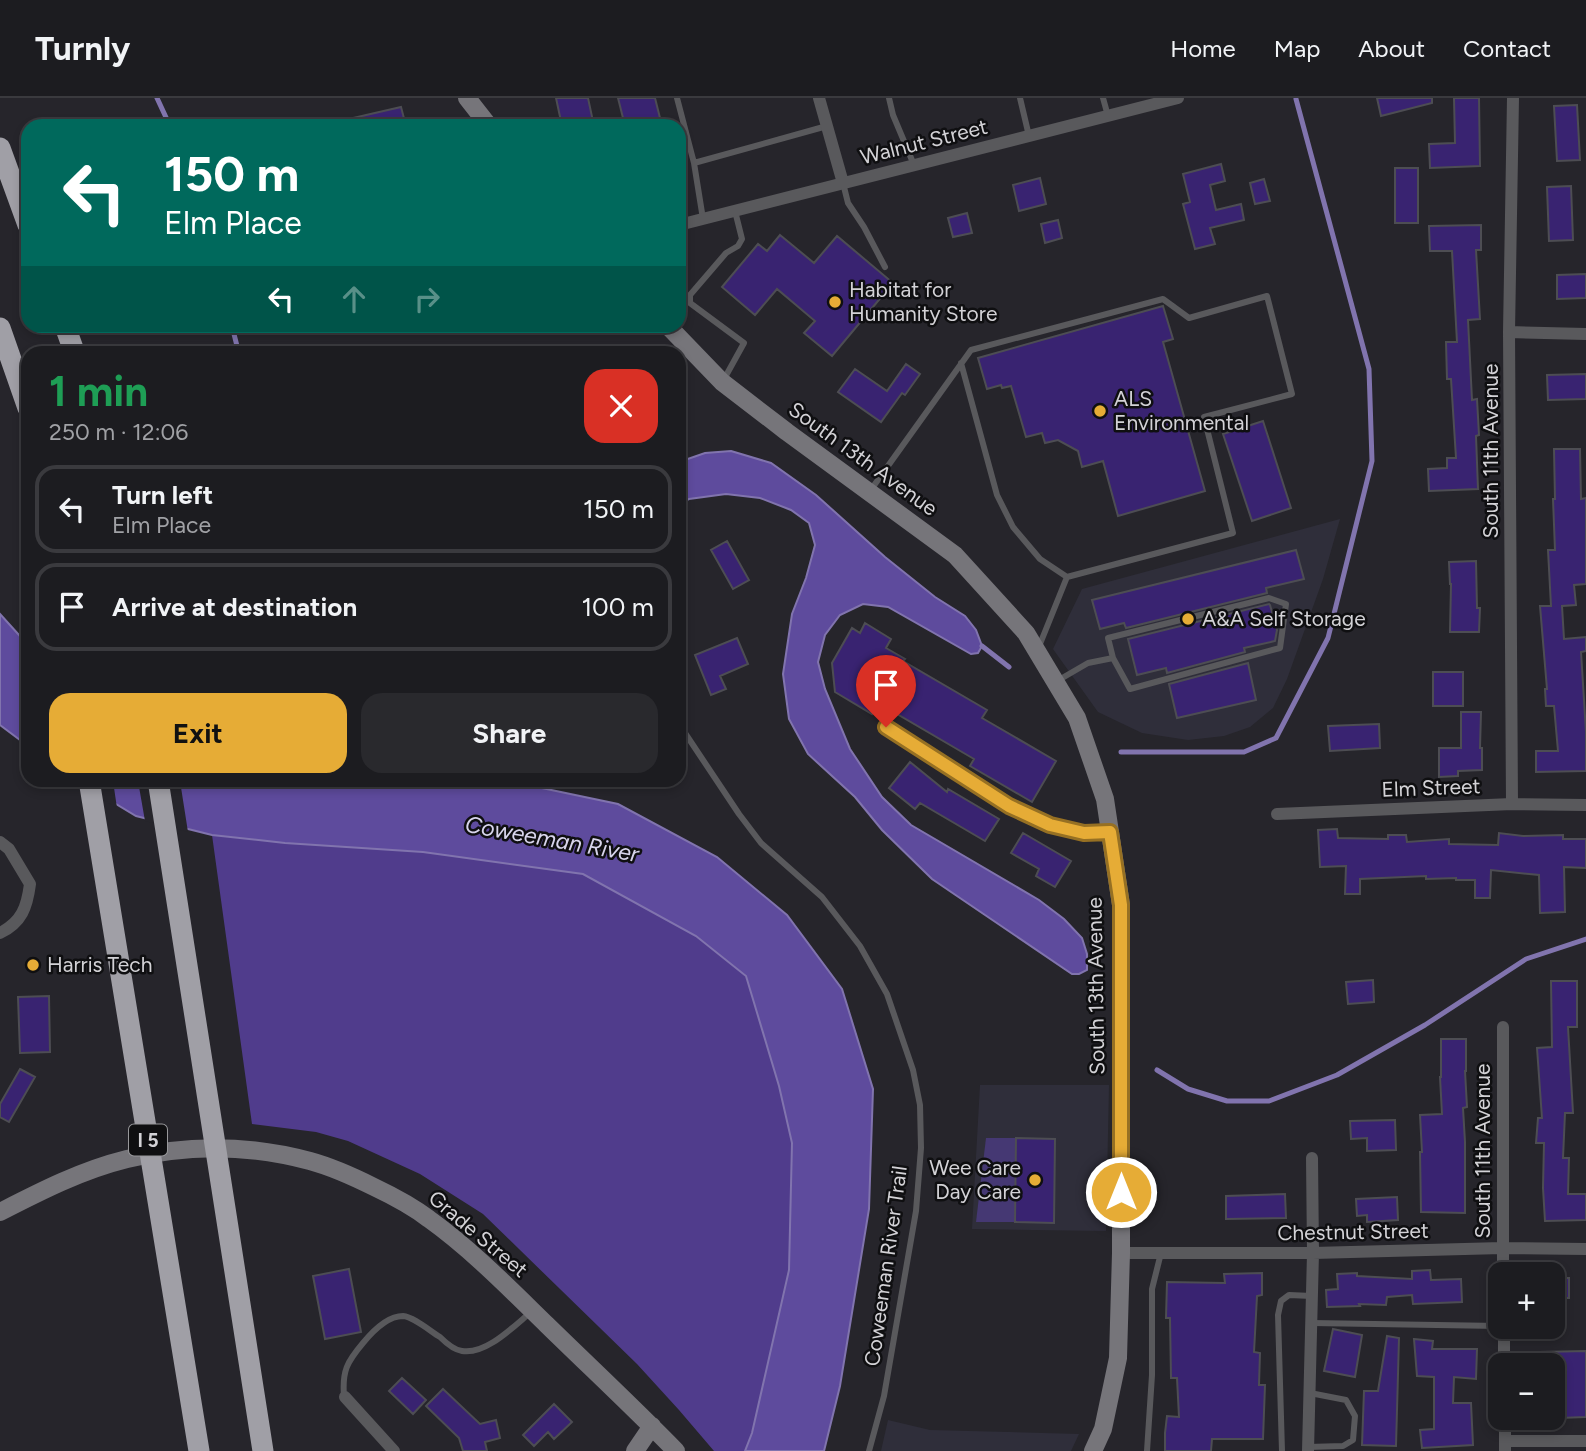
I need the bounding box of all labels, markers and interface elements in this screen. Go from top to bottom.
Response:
text: Turnly [35,29,130,68]
text: Home [1170,34,1236,63]
text: Map [1274,34,1320,63]
text: About [1358,34,1425,63]
text: Contact [1463,34,1551,63]
street label: Walnut Street [858,114,990,169]
text: 150 m [164,144,299,203]
icon: left [49,147,140,238]
text: Elm Place [164,204,302,242]
place label: Habitat for Humanity Store [849,277,997,326]
icon: left [262,280,300,318]
icon: ahead [335,280,373,318]
icon: right [408,280,446,318]
marker: Habitat for Humanity Store [827,294,843,310]
street label: South 11th Avenue [1478,364,1503,538]
text: 1 min [49,366,148,417]
button: close [584,369,658,443]
place label: ALS Environmental [1114,386,1249,435]
street label: South 13th Avenue [784,396,942,521]
marker: ALS Environmental [1092,403,1108,419]
text: 250 m · 12:06 [49,418,188,446]
text: Turn left [112,479,213,511]
icon: left [53,490,91,528]
text: 150 m [583,493,654,525]
text: Elm Place [112,511,211,539]
icon: arrive [53,588,91,626]
text: Arrive at destination [112,591,357,623]
text: 100 m [581,591,654,623]
place label: A&A Self Storage [1202,606,1366,631]
marker: A&A Self Storage [1180,611,1196,627]
pin [856,655,916,727]
icon: arrive [867,666,905,704]
button: Exit [49,693,347,773]
button: Share [361,693,658,773]
street label: Elm Street [1381,773,1481,802]
water label: Coweeman River [463,810,642,868]
street label: South 13th Avenue [1081,897,1110,1075]
place label: Harris Tech [47,952,152,977]
marker: Harris Tech [25,957,41,973]
street label: South 11th Avenue [1470,1064,1495,1238]
road number: I 5 [129,1124,167,1156]
place label: Wee Care Day Care [929,1155,1021,1204]
position arrow [1084,1155,1158,1229]
street label: Coweeman River Trail [859,1164,912,1368]
marker: Wee Care Day Care [1027,1172,1043,1188]
street label: Grade Street [424,1185,533,1282]
street label: Chestnut Street [1277,1218,1429,1245]
map controls [1488,1262,1565,1430]
button: + [1488,1262,1565,1339]
button: − [1488,1353,1565,1430]

